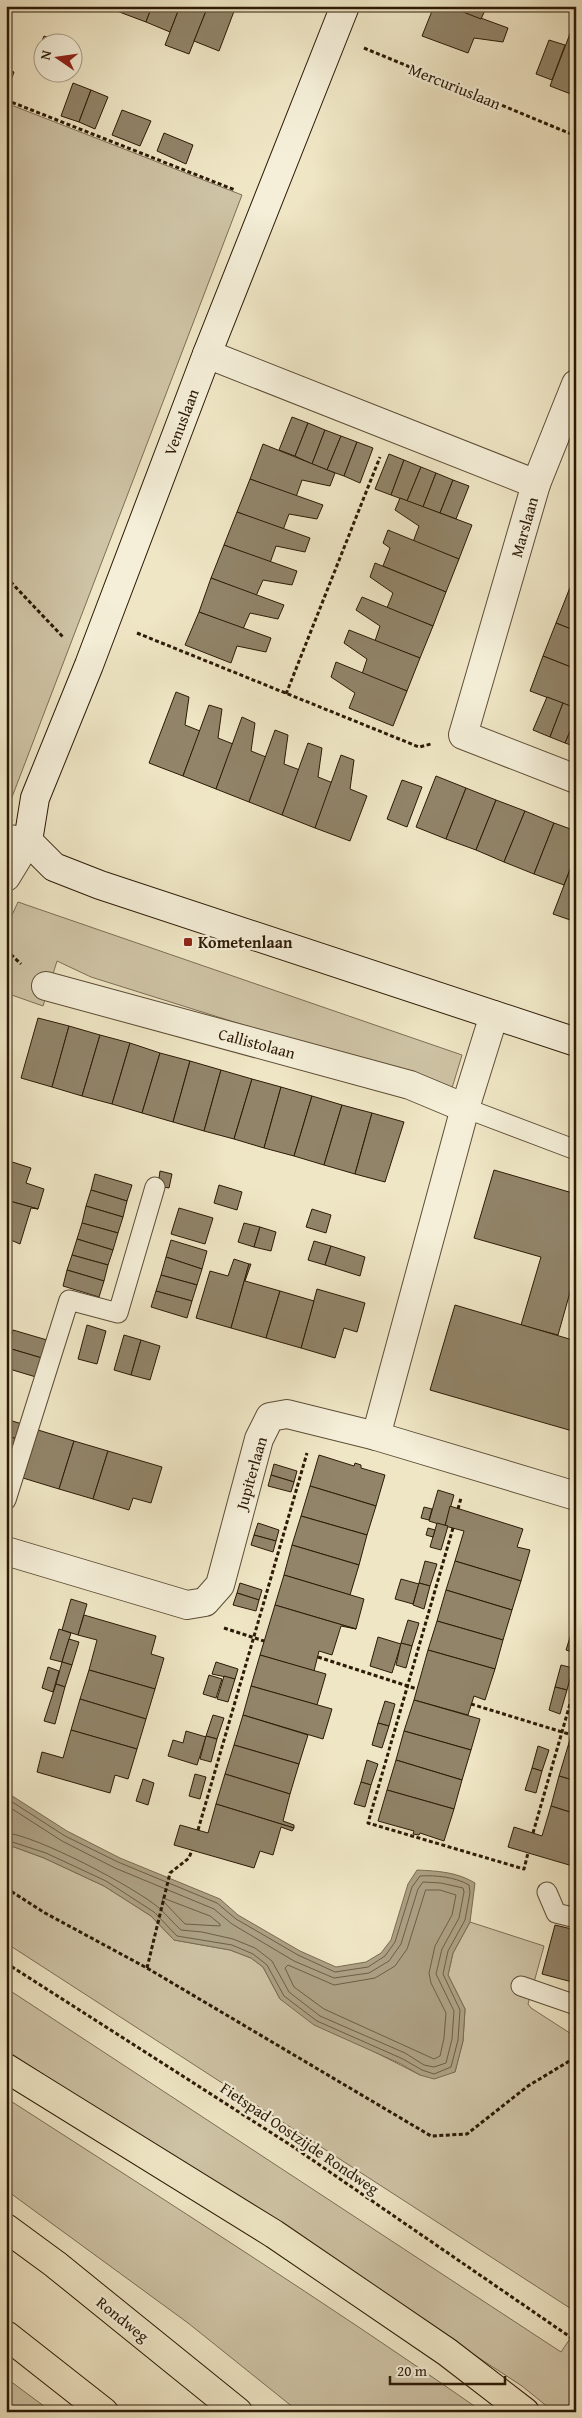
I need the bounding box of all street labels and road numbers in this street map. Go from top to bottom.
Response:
street label: Mercuriuslaan [405,57,505,115]
street label: Venuslaan [157,385,205,459]
street label: Marslaan [504,494,544,560]
street label: Callistolaan [216,1021,298,1065]
street label: Jupiterlaan [229,1434,273,1514]
street label: Fietspad Oostzijde Rondweg [216,2076,384,2200]
street label: Rondweg [92,2290,154,2348]

